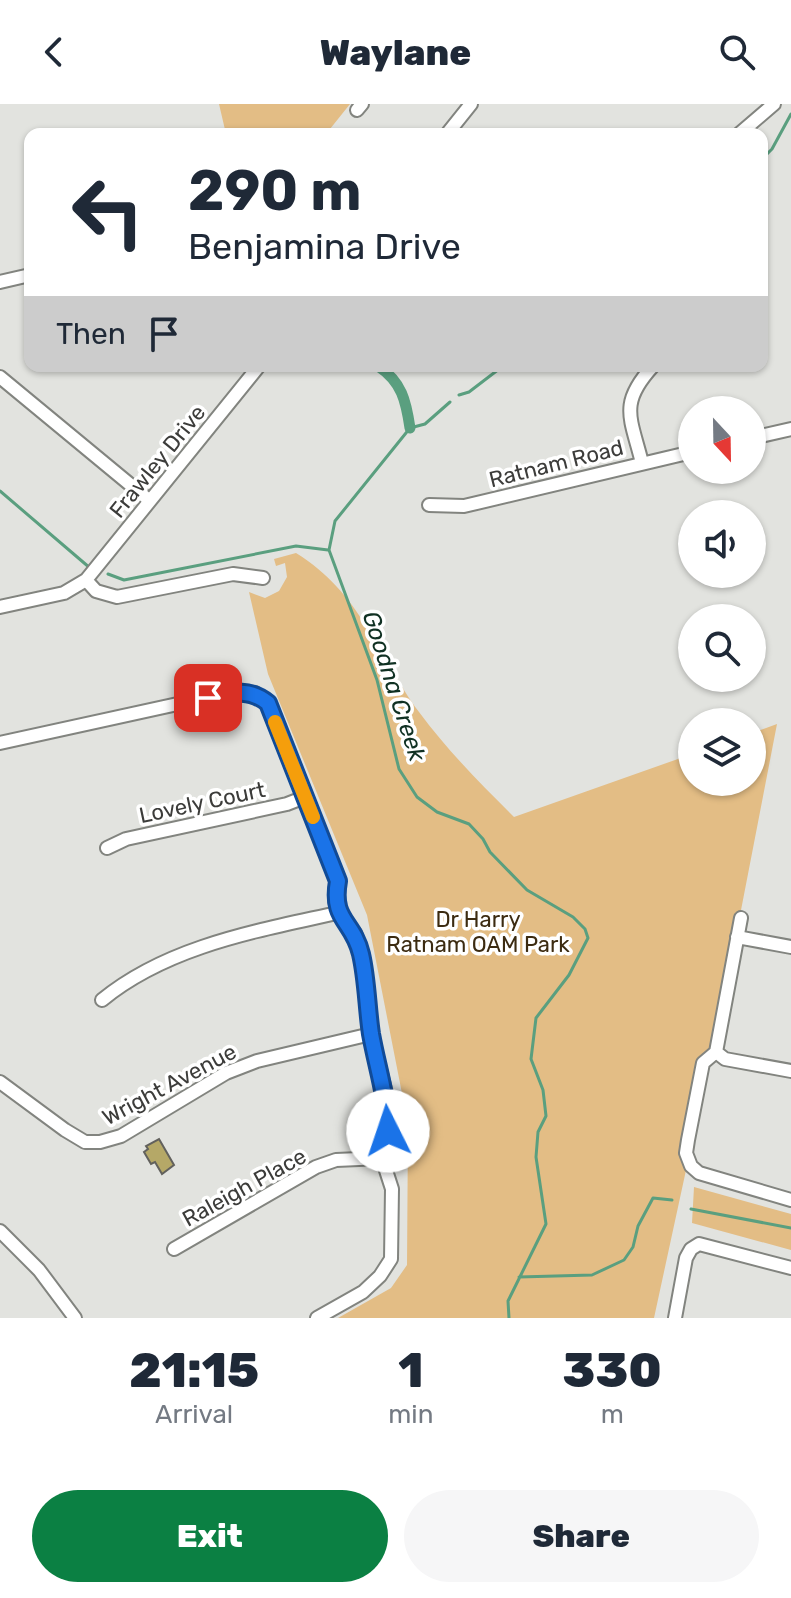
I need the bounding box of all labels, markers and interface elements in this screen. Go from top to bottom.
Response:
icon: back [32,30,76,74]
icon: search [715,30,759,74]
text: Waylane [320,31,471,74]
text: 290 m [188,158,362,224]
icon: left [56,160,160,264]
text: Benjamina Drive [188,225,461,268]
icon: arrive [142,312,186,356]
text: Then [56,316,126,352]
north arrow [678,396,766,484]
map controls [678,396,766,796]
street label: Frawley Drive [104,399,211,523]
street label: Ratnam Road [486,434,626,493]
button: sound [678,500,766,588]
button: search [678,604,766,692]
water label: Goodna Creek [356,607,432,765]
pin [174,664,242,732]
icon: arrive [186,676,230,720]
button: layers [678,708,766,796]
street label: Lovely Court [137,776,268,829]
park label: Dr Harry Ratnam OAM Park [386,906,570,958]
street label: Wright Avenue [98,1038,241,1131]
position arrow [346,1089,430,1173]
street label: Raleigh Place [178,1142,311,1233]
text: 21:15 [129,1342,259,1399]
text: 1 [398,1342,423,1399]
text: 330 [563,1342,662,1399]
text: Arrival [155,1399,233,1430]
text: min [388,1399,433,1430]
text: m [601,1399,624,1430]
button: Exit [32,1490,388,1582]
button: Share [404,1490,759,1582]

